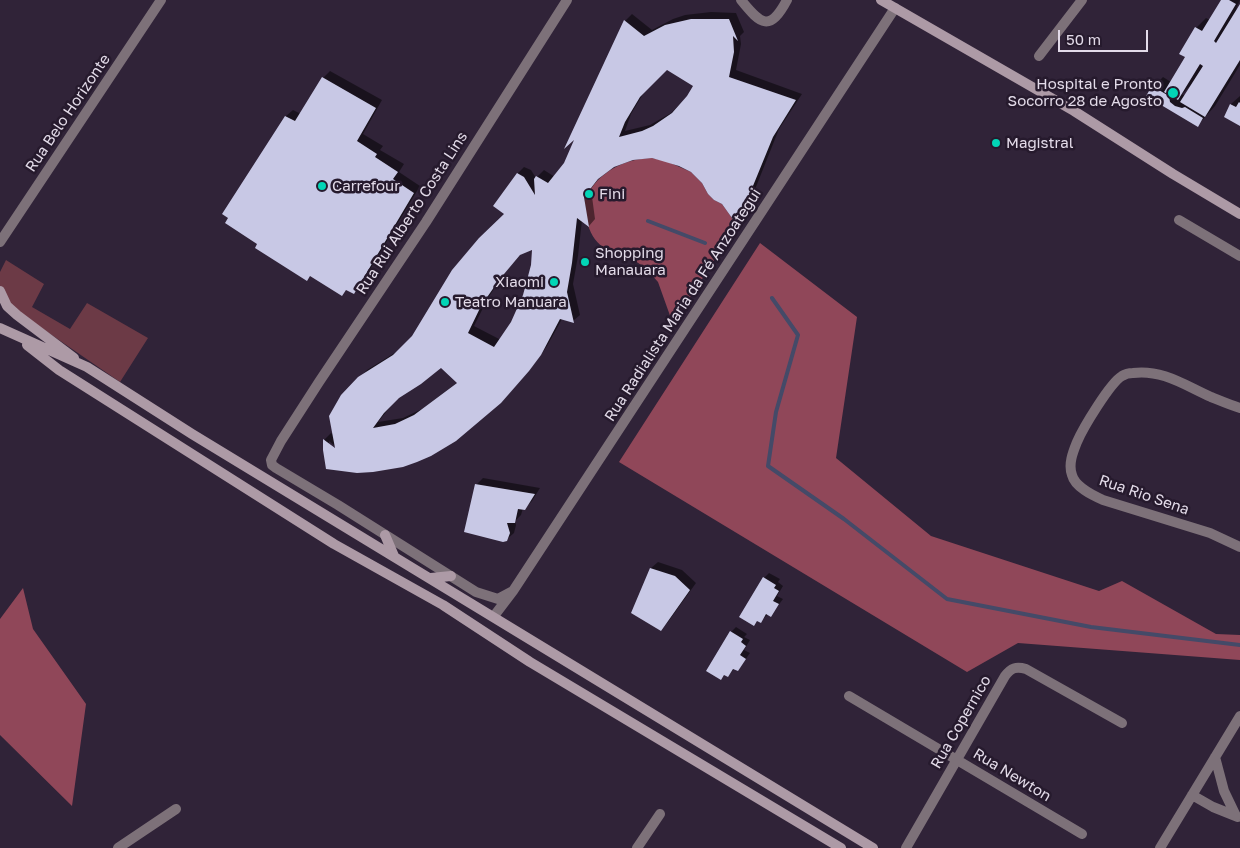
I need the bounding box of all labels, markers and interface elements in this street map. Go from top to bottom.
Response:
scale bar [1060,20,1150,52]
text: 50 m [1066,30,1101,48]
street label: Rua Belo Horizonte [22,51,114,175]
place label: Hospital e Pronto Socorro 28 de Agosto [1008,75,1162,110]
marker: Hospital e Pronto Socorro 28 de Agosto [1166,86,1180,100]
street label: Rua Rui Alberto Costa Lins [353,128,471,298]
place label: Magistral [1006,134,1074,152]
marker: Magistral [990,137,1002,149]
place label: Carrefour [332,177,400,195]
marker: Carrefour [316,180,328,192]
place label: Fini [599,185,625,203]
street label: Rua Radialista Maria da Fé Anzoategui [601,185,765,425]
marker: Fini [583,188,595,200]
place label: Shopping Manauara [595,244,666,279]
marker: Shopping Manauara [579,256,591,268]
place label: Xiaomi [495,273,544,291]
marker: Xiaomi [548,276,560,288]
place label: Teatro Manuara [455,293,567,311]
marker: Teatro Manuara [439,296,451,308]
street label: Rua Rio Sena [1097,471,1191,519]
street label: Rua Copernico [927,672,995,772]
street label: Rua Newton [970,745,1054,805]

